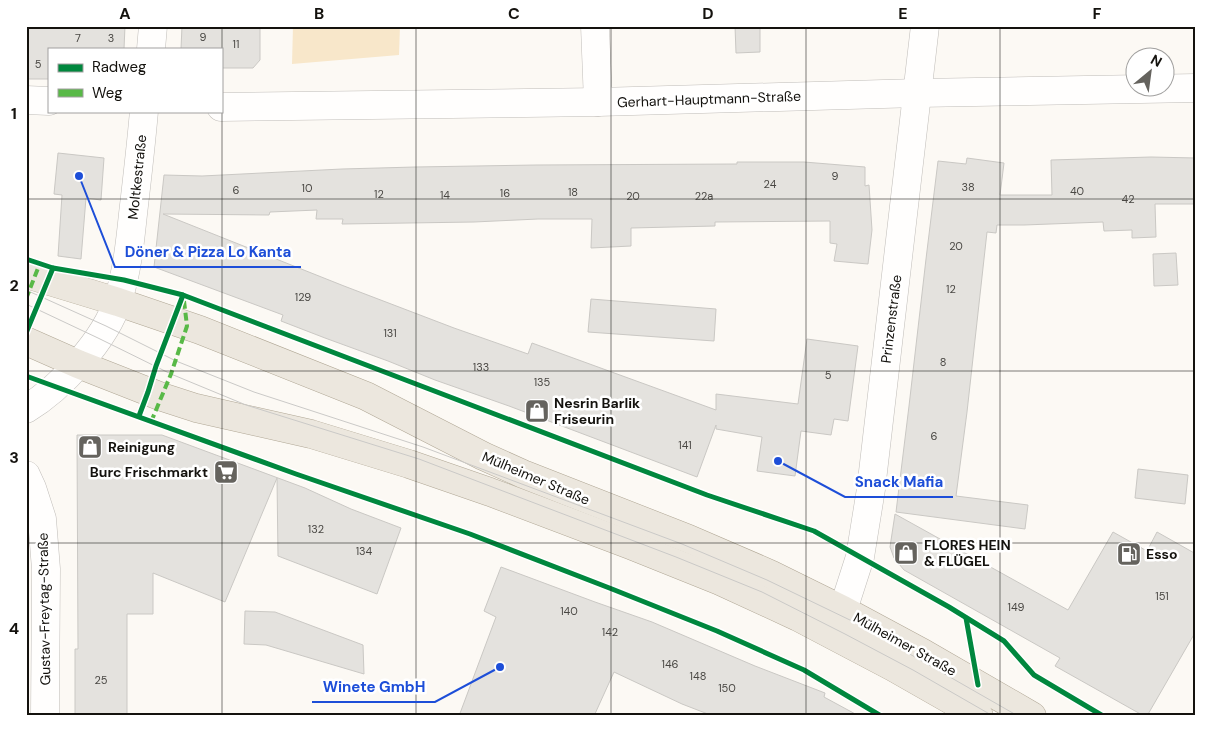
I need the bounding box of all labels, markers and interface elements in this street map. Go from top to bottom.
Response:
text: A [119,3,131,24]
text: B [314,3,324,24]
text: C [508,3,520,24]
text: D [702,3,714,24]
text: E [898,3,908,24]
text: F [1093,3,1102,24]
house number: 9 [200,30,207,44]
house number: 7 [75,31,81,45]
house number: 3 [108,31,114,45]
house number: 11 [233,37,239,51]
legend [48,48,222,112]
north arrow [1124,48,1174,98]
text: N [1147,50,1165,71]
house number: 5 [35,57,42,71]
text: Radweg [92,57,146,77]
text: Weg [92,83,123,103]
street label: Gerhart-Hauptmann-Straße [617,87,801,111]
text: 1 [11,103,17,124]
street label: Moltkestraße [124,134,150,220]
house number: 9 [832,169,839,183]
house number: 24 [764,177,777,191]
house number: 38 [961,180,975,194]
house number: 10 [302,181,312,195]
house number: 6 [233,183,240,197]
house number: 40 [1070,184,1084,198]
house number: 18 [568,185,578,199]
house number: 16 [500,186,510,200]
house number: 12 [374,187,384,201]
house number: 14 [440,188,450,202]
house number: 20 [626,189,640,203]
house number: 22a [695,189,713,203]
house number: 42 [1121,192,1135,206]
callout: Döner & Pizza Lo Kanta [115,237,301,267]
house number: 20 [949,239,963,253]
text: Döner & Pizza Lo Kanta [125,242,291,262]
street label: Prinzenstraße [877,274,905,364]
text: 2 [9,275,19,296]
house number: 12 [946,282,956,296]
house number: 129 [295,290,311,304]
house number: 131 [383,326,397,340]
house number: 8 [940,355,946,369]
house number: 133 [473,360,489,374]
house number: 5 [825,368,832,382]
house number: 135 [534,375,551,389]
place label: Nesrin Barlik Friseurin [554,394,640,428]
shop icon: Nesrin Barlik Friseurin [524,398,550,424]
house number: 6 [931,429,938,443]
shop icon: Reinigung [77,434,103,460]
place label: Reinigung [108,438,175,456]
house number: 141 [678,438,692,452]
text: 3 [9,447,19,468]
street label: Mülheimer Straße [480,447,592,509]
supermarket icon: Burc Frischmarkt [213,459,239,485]
place label: Burc Frischmarkt [90,463,208,481]
callout: Snack Mafia [845,467,953,497]
text: Snack Mafia [855,472,943,492]
house number: 132 [308,522,324,536]
street label: Gustav-Freytag-Straße [34,532,54,686]
place label: FLORES HEIN & FLÜGEL [924,536,1011,570]
shop icon: FLORES HEIN & FLÜGEL [893,540,919,566]
fuel station icon: Esso [1116,541,1142,567]
house number: 134 [356,544,373,558]
place label: Esso [1146,545,1178,563]
house number: 151 [1155,589,1169,603]
house number: 149 [1007,600,1025,614]
house number: 140 [560,604,578,618]
street label: Mülheimer Straße [850,608,960,680]
text: 4 [9,618,19,639]
house number: 142 [602,625,618,639]
house number: 146 [661,657,679,671]
house number: 148 [690,669,706,683]
callout: Winete GmbH [312,672,435,702]
house number: 25 [94,673,108,687]
text: Winete GmbH [323,677,425,697]
house number: 150 [718,681,736,695]

